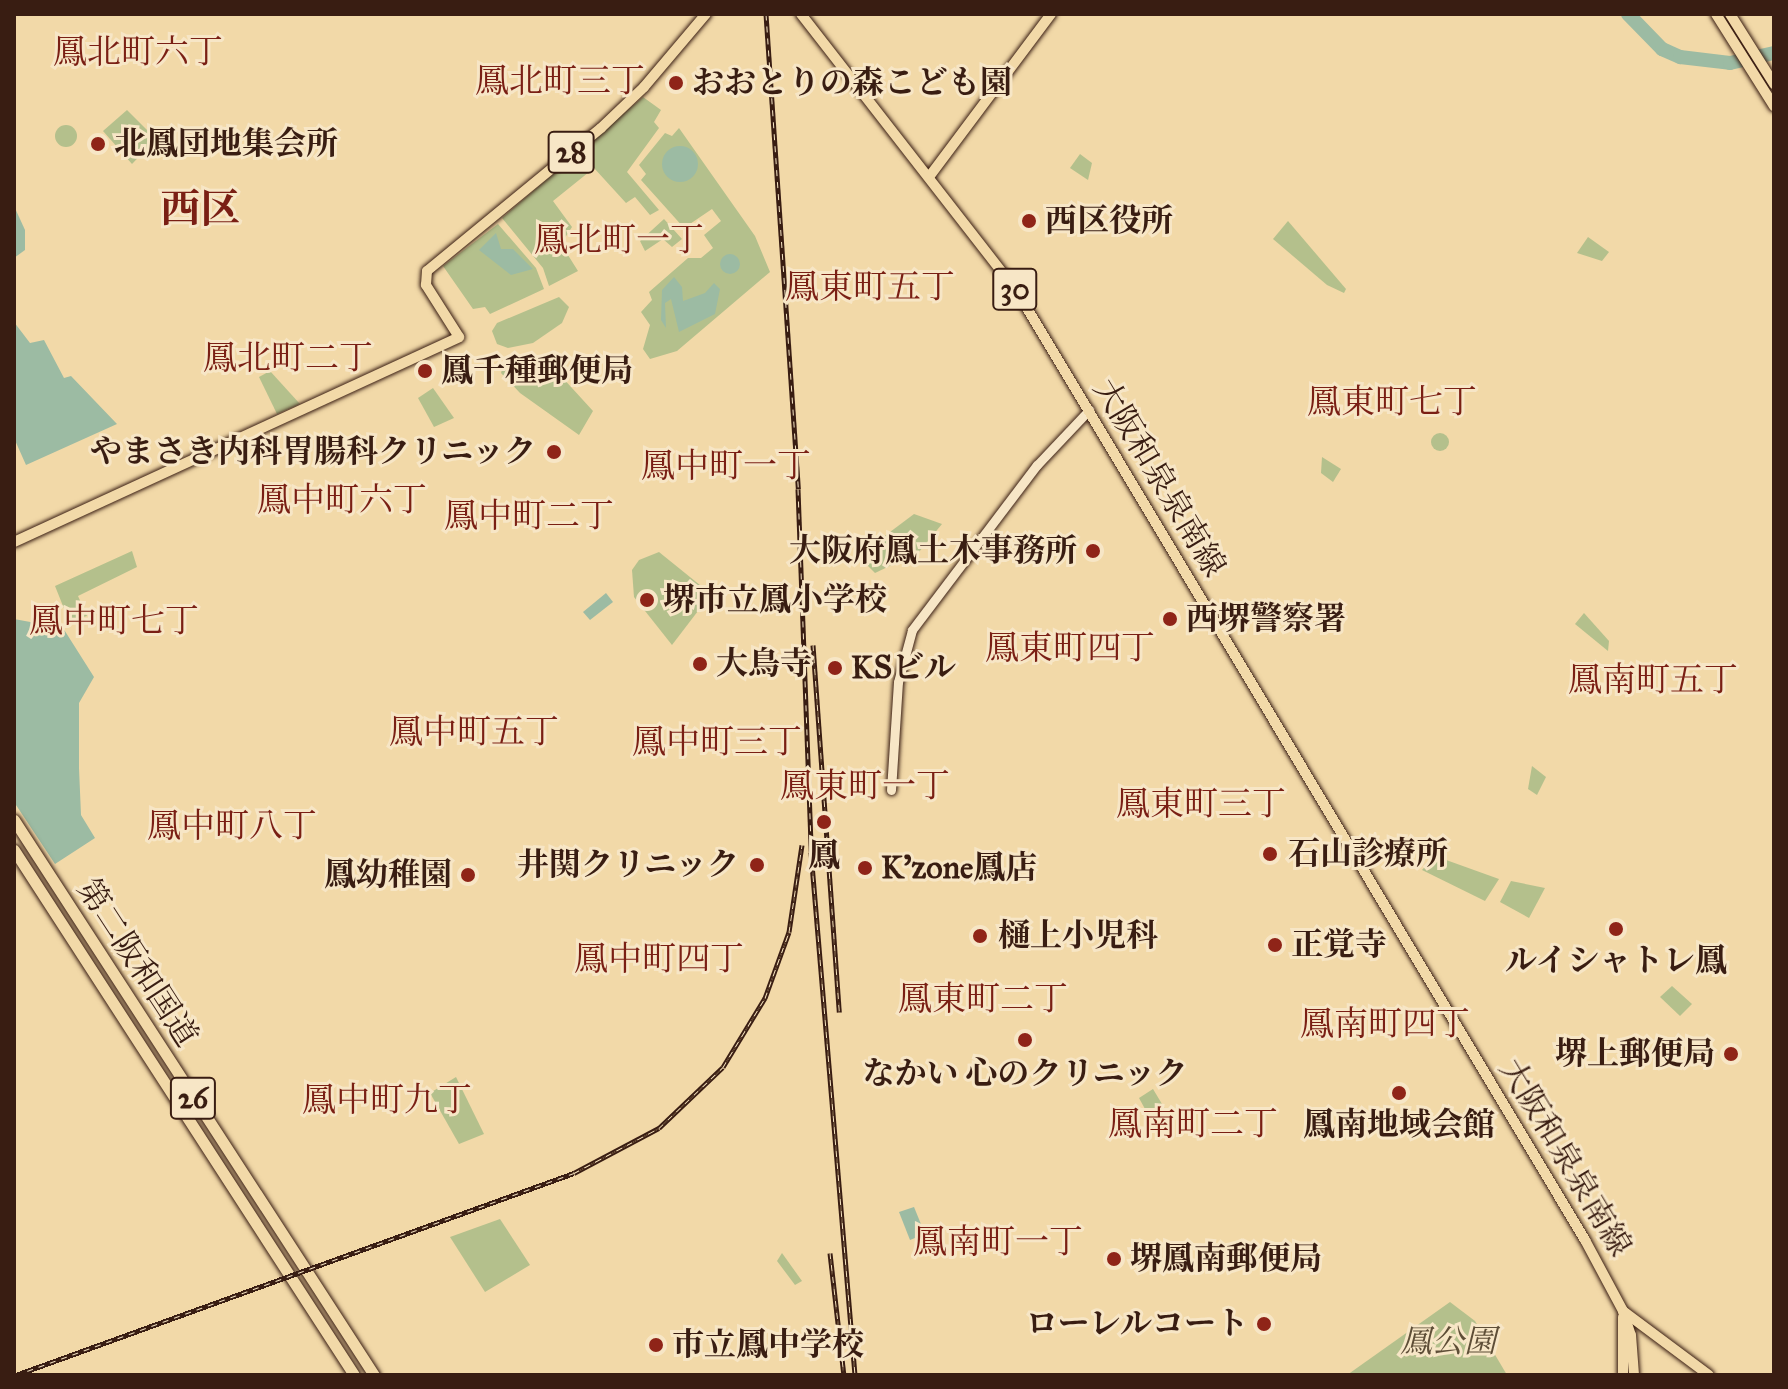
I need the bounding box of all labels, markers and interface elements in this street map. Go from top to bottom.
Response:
district label: 鳳北町六丁 [53,32,223,72]
district label: 鳳北町三丁 [475,61,645,101]
place label: おおとりの森こども園 [692,64,1012,102]
marker: おおとりの森こども園 [667,74,685,92]
place label: 北鳳団地集会所 [114,125,338,163]
road number: 28 [547,126,595,178]
marker: 北鳳団地集会所 [89,135,107,153]
district label: 西区 [160,185,240,233]
place label: 西区役所 [1045,202,1173,240]
marker: 西区役所 [1020,212,1038,230]
district label: 鳳北町一丁 [534,220,704,260]
road number: 30 [991,263,1039,315]
district label: 鳳東町五丁 [785,267,955,307]
district label: 鳳北町二丁 [203,338,373,378]
place label: 鳳千種郵便局 [441,352,633,390]
marker: 鳳千種郵便局 [416,362,434,380]
street label: 大阪和泉泉南線 [1085,372,1233,584]
district label: 鳳東町七丁 [1307,382,1477,422]
place label: やまさき内科胃腸科クリニック [88,433,536,471]
marker: やまさき内科胃腸科クリニック [543,441,565,463]
district label: 鳳中町一丁 [641,446,811,486]
district label: 鳳中町六丁 [257,480,427,520]
district label: 鳳中町二丁 [444,496,614,536]
place label: 大阪府鳳土木事務所 [789,532,1077,570]
marker: 大阪府鳳土木事務所 [1084,542,1102,560]
place label: 堺市立鳳小学校 [663,581,887,619]
marker: 堺市立鳳小学校 [638,591,656,609]
place label: 西堺警察署 [1186,600,1346,638]
district label: 鳳中町七丁 [29,601,199,641]
marker: 西堺警察署 [1161,610,1179,628]
district label: 鳳東町四丁 [985,628,1155,668]
place label: 大鳥寺 [716,645,812,683]
place label: KSビル [851,649,956,687]
marker: 大鳥寺 [691,655,709,673]
marker: KSビル [826,659,844,677]
district label: 鳳南町五丁 [1568,660,1738,700]
district label: 鳳中町五丁 [389,712,559,752]
district label: 鳳中町三丁 [632,722,802,762]
district label: 鳳東町一丁 [780,766,950,806]
district label: 鳳東町三丁 [1116,784,1286,824]
district label: 鳳中町八丁 [147,806,317,846]
marker: 鳳 [813,811,835,833]
place label: 石山診療所 [1288,835,1448,873]
place label: 鳳 [808,837,840,875]
marker: 石山診療所 [1259,843,1281,865]
place label: 井関クリニック [515,846,739,884]
place label: K'zone鳳店 [881,849,1037,887]
marker: 井関クリニック [746,854,768,876]
place label: 鳳幼稚園 [324,856,452,894]
marker: K'zone鳳店 [856,859,874,877]
marker: 鳳幼稚園 [459,866,477,884]
street label: 第二阪和国道 [69,872,205,1054]
place label: 樋上小児科 [998,917,1158,955]
marker: ルイシャトレ鳳 [1607,920,1625,938]
marker: 樋上小児科 [969,925,991,947]
place label: 正覚寺 [1291,926,1387,964]
marker: 正覚寺 [1266,936,1284,954]
district label: 鳳中町四丁 [574,939,744,979]
place label: ルイシャトレ鳳 [1504,942,1728,980]
district label: 鳳東町二丁 [898,979,1068,1019]
district label: 鳳南町四丁 [1300,1004,1470,1044]
marker: なかい 心のクリニック [1014,1029,1036,1051]
place label: 堺上郵便局 [1555,1035,1715,1073]
marker: 堺上郵便局 [1722,1045,1740,1063]
street label: 大阪和泉泉南線 [1491,1052,1639,1264]
place label: なかい 心のクリニック [862,1055,1188,1093]
road number: 26 [169,1072,217,1124]
district label: 鳳中町九丁 [302,1080,472,1120]
marker: 鳳南地域会館 [1390,1084,1408,1102]
district label: 鳳南町二丁 [1108,1104,1278,1144]
place label: 鳳南地域会館 [1303,1106,1495,1144]
district label: 鳳南町一丁 [913,1222,1083,1262]
place label: 堺鳳南郵便局 [1130,1240,1322,1278]
marker: 堺鳳南郵便局 [1105,1250,1123,1268]
place label: ローレルコート [1024,1305,1248,1343]
marker: ローレルコート [1255,1315,1273,1333]
park label: 鳳公園 [1400,1323,1496,1361]
place label: 市立鳳中学校 [672,1326,864,1364]
marker: 市立鳳中学校 [647,1336,665,1354]

